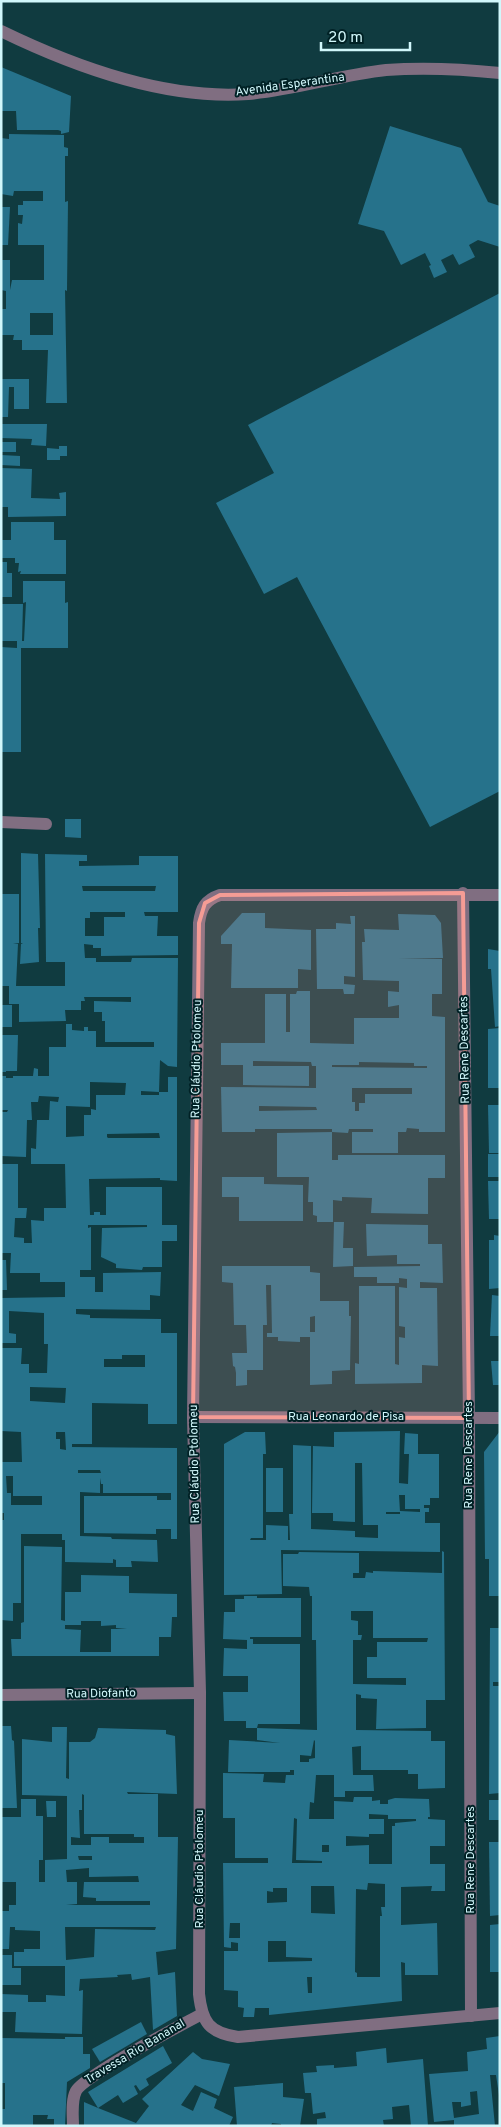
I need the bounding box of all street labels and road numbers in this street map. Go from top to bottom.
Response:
street label: Avenida Esperantina [234,69,346,101]
street label: Rua Rene Descartes [456,996,474,1104]
street label: Rua Cláudio Ptolomeu [188,999,206,1119]
street label: Rua Rene Descartes [461,1401,477,1509]
street label: Rua Cláudio Ptolomeu [186,1404,204,1524]
street label: Rua Leonardo de Pisa [288,1409,404,1425]
street label: Rua Diofanto [66,1685,136,1703]
street label: Rua Rene Descartes [463,1806,479,1914]
street label: Rua Cláudio Ptolomeu [192,1809,208,1929]
street label: Travessa Rio Bananal [82,2016,188,2088]

